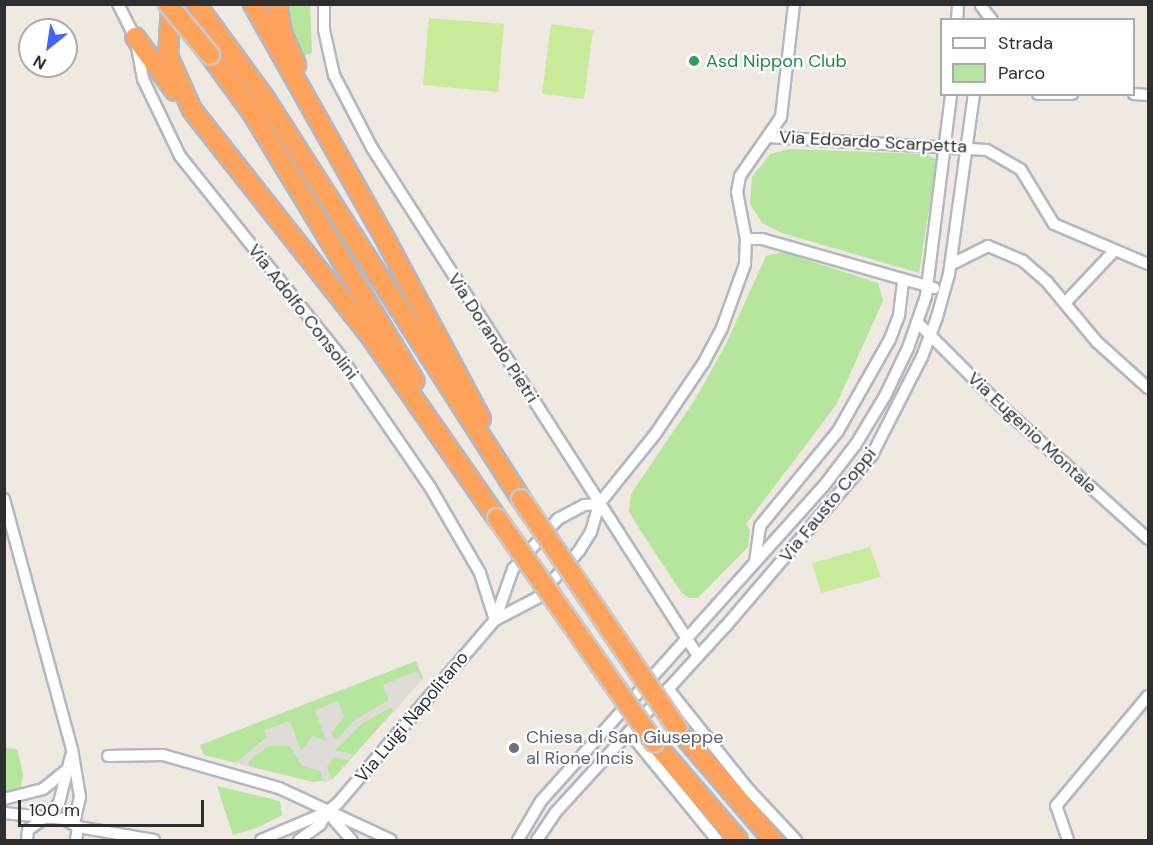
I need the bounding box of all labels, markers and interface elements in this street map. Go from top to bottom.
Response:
north arrow [18,18,78,78]
legend [940,18,1135,96]
text: Strada [998,31,1053,55]
text: N [29,50,50,74]
place label: Asd Nippon Club [706,50,847,72]
marker: Asd Nippon Club [687,54,701,68]
text: Parco [998,61,1045,85]
street label: Via Edoardo Scarpetta [778,126,968,158]
street label: Via Adolfo Consolini [243,240,363,384]
street label: Via Dorando Pietri [443,269,543,407]
street label: Via Eugenio Montale [963,368,1101,498]
street label: Via Fausto Coppi [775,443,881,567]
street label: Via Luigi Napolitano [351,647,473,787]
place label: Chiesa di San Giuseppe al Rione Incis [526,727,723,770]
marker: Chiesa di San Giuseppe al Rione Incis [507,741,521,755]
scale bar [21,788,207,826]
text: 100 m [29,798,80,822]

